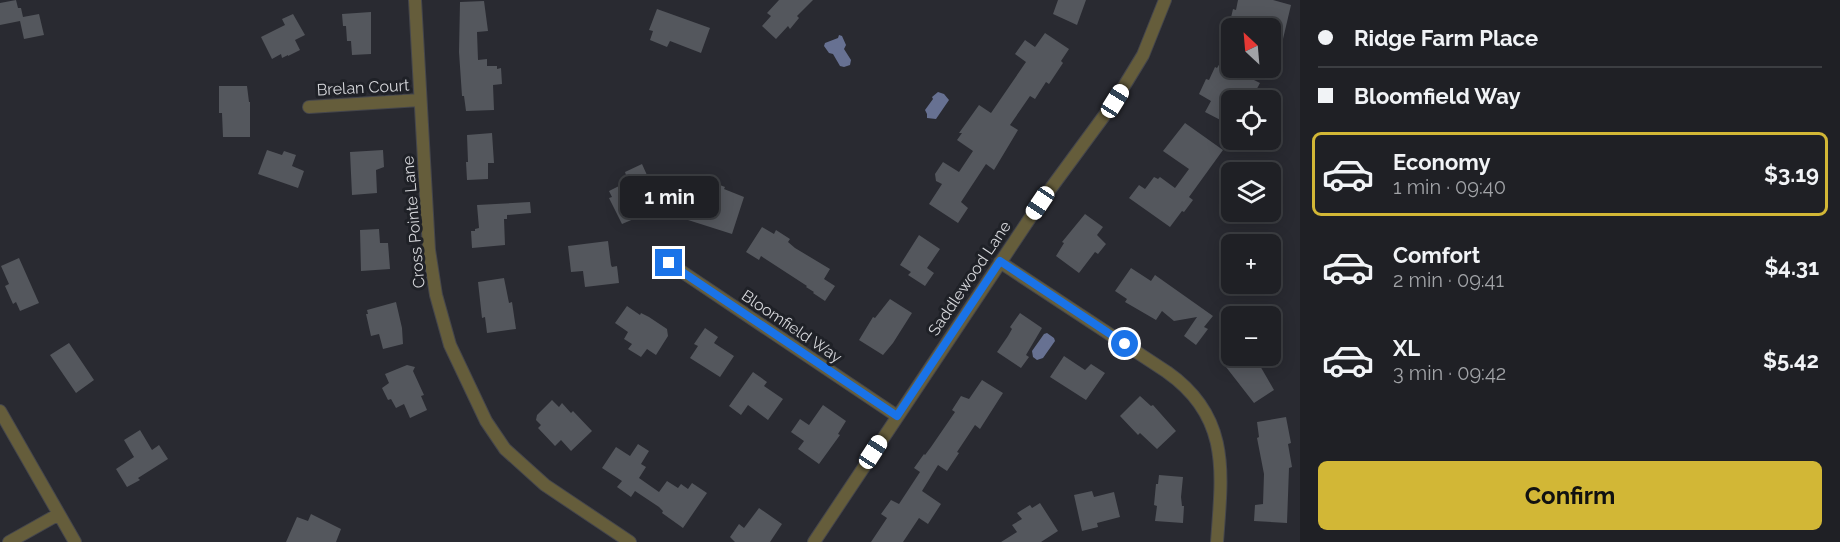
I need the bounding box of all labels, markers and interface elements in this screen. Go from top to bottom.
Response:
north arrow [1221,18,1281,78]
map controls [1221,18,1281,366]
text: Ridge Farm Place [1354,25,1538,51]
street label: Brelan Court [316,76,411,99]
car [1098,81,1132,121]
text: Bloomfield Way [1354,83,1521,109]
button: locate [1221,90,1281,150]
icon: car [1321,147,1375,201]
text: Economy [1393,149,1491,175]
street label: Cross Pointe Lane [398,155,429,289]
text: $3.19 [1764,161,1819,187]
button: layers [1221,162,1281,222]
text: 1 min · 09:40 [1393,175,1506,199]
callout: 1 min [620,176,718,218]
car [1022,183,1058,223]
text: 1 min [644,185,695,209]
street label: Saddlewood Lane [924,217,1015,339]
button: + [1221,234,1281,294]
icon: car [1321,240,1375,294]
text: Comfort [1393,242,1480,268]
route end [655,249,682,276]
text: $4.31 [1764,254,1819,280]
text: 2 min · 09:41 [1393,268,1504,292]
street label: Bloomfield Way [738,286,846,367]
button: − [1221,306,1281,366]
route start [1111,330,1138,357]
icon: car [1321,333,1375,387]
text: XL [1393,335,1420,361]
text: $5.42 [1763,347,1819,373]
text: 3 min · 09:42 [1393,361,1506,385]
car [856,432,890,472]
button: Confirm [1318,461,1822,530]

